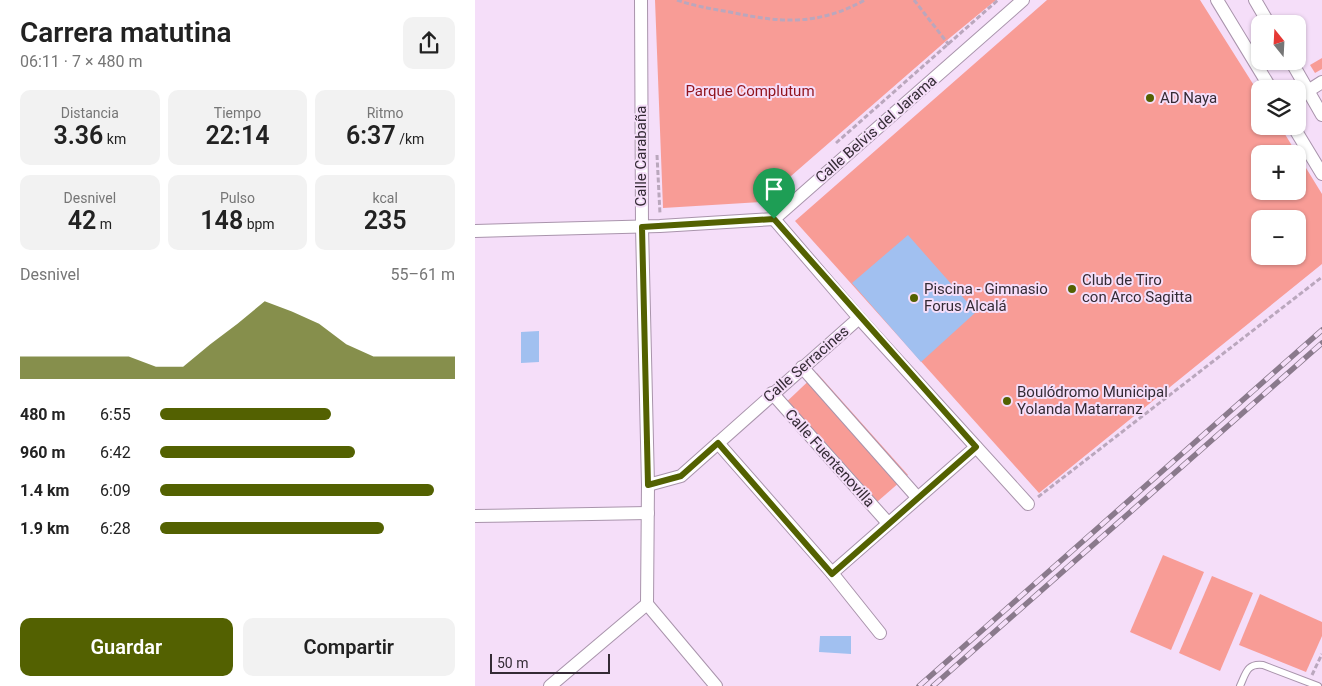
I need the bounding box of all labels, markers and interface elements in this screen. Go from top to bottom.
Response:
north arrow [1251,15,1306,70]
map controls [1251,15,1306,265]
text: Carrera matutina [20,16,232,49]
button: share [403,17,455,69]
text: 06:11 · 7 × 480 m [20,52,142,71]
street label: Calle Belvis del Jarama [812,71,940,187]
button: layers [1251,80,1306,135]
park label: Parque Complutum [685,82,815,100]
place label: AD Naya [1160,89,1217,107]
marker: AD Naya [1144,92,1156,104]
text: Distancia [61,105,119,121]
text: Tiempo [214,105,261,121]
text: Ritmo [367,105,404,121]
street label: Calle Carabaña [632,106,650,206]
text: 3.36 [53,121,103,150]
text: 22:14 [206,121,269,150]
text: 6:37 [346,121,396,150]
text: km [103,131,126,147]
text: /km [396,131,424,147]
button: + [1251,145,1306,200]
pin [753,168,795,219]
icon: arrive [760,175,788,203]
text: Desnivel [64,190,116,206]
text: Pulso [220,190,255,206]
text: kcal [373,190,398,206]
text: 42 [68,206,96,235]
text: 148 [200,206,243,235]
text: 235 [364,206,407,235]
button: − [1251,210,1306,265]
text: m [96,216,112,232]
text: bpm [243,216,275,232]
text: Desnivel [20,265,80,284]
text: 55–61 m [391,265,455,284]
place label: Club de Tiro con Arco Sagitta [1082,271,1192,306]
place label: Piscina - Gimnasio Forus Alcalá [924,280,1048,315]
marker: Club de Tiro con Arco Sagitta [1066,283,1078,295]
marker: Piscina - Gimnasio Forus Alcalá [908,292,920,304]
street label: Calle Serracines [760,322,852,406]
place label: Boulódromo Municipal Yolanda Matarranz [1017,383,1168,418]
marker: Boulódromo Municipal Yolanda Matarranz [1001,395,1013,407]
text: 480 m [20,405,65,424]
text: 6:55 [100,405,131,424]
street label: Calle Fuentenovilla [781,405,879,511]
text: 960 m [20,443,65,462]
text: 6:42 [100,443,131,462]
text: 1.4 km [20,481,69,500]
text: 6:09 [100,481,131,500]
text: 1.9 km [20,519,69,538]
text: 6:28 [100,519,131,538]
button: Guardar [20,618,233,676]
button: Compartir [243,618,455,676]
scale bar [490,651,610,674]
text: 50 m [497,655,529,671]

